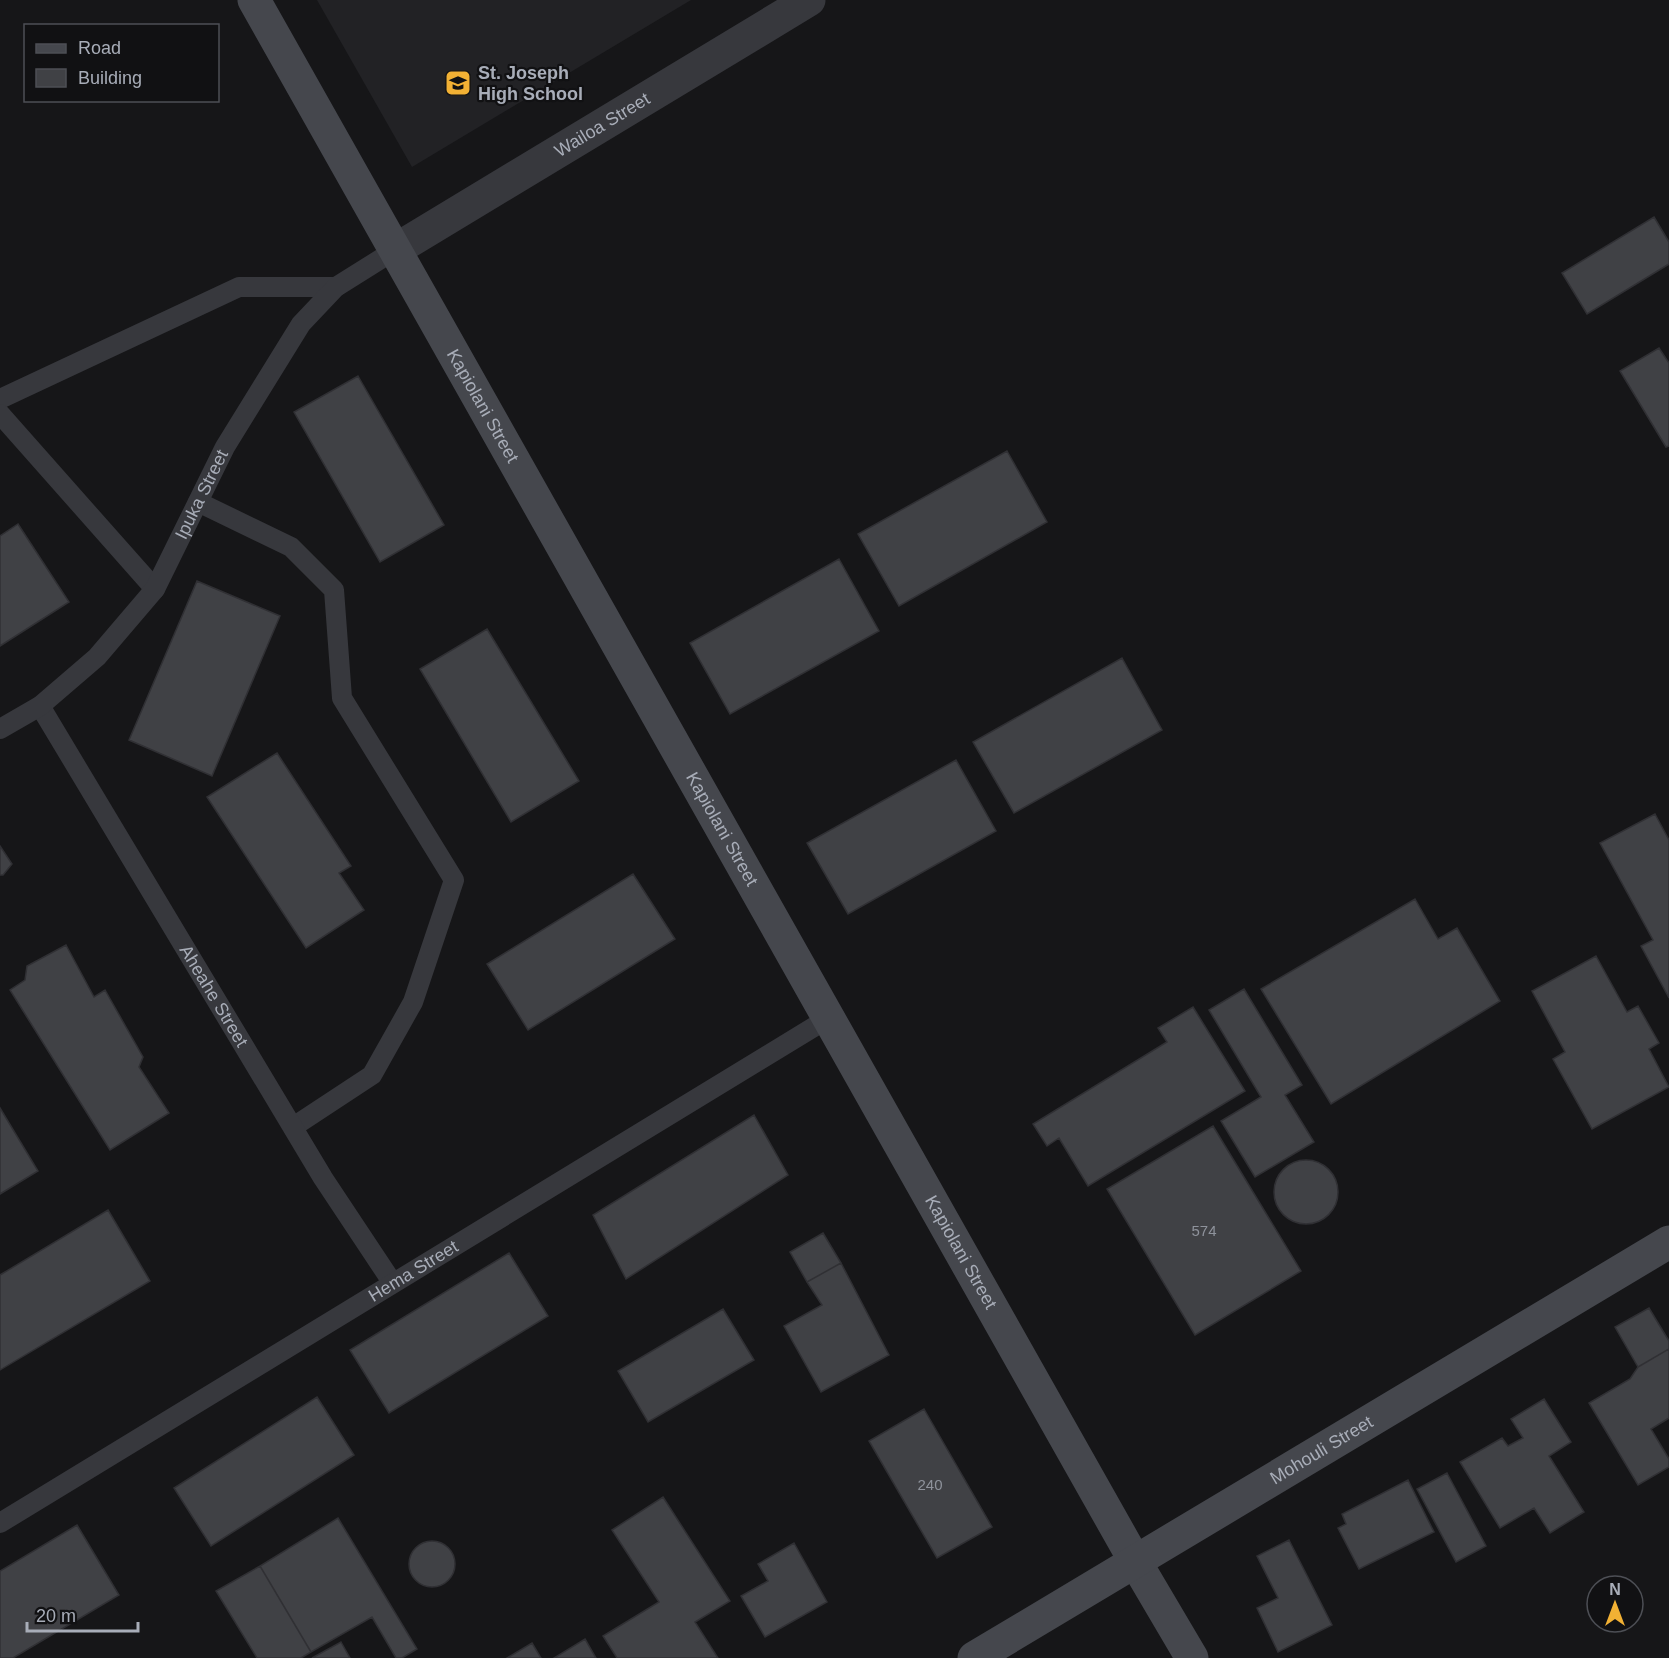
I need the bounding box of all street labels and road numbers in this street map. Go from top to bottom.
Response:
street label: Wailoa Street [551,89,653,161]
street label: Kapiolani Street [443,346,523,466]
street label: Ipuka Street [171,447,232,543]
street label: Kapiolani Street [682,769,762,889]
street label: Aheahe Street [176,941,252,1050]
street label: Kapiolani Street [921,1192,1001,1312]
street label: Hema Street [365,1236,462,1306]
street label: Mohouli Street [1267,1412,1376,1488]

